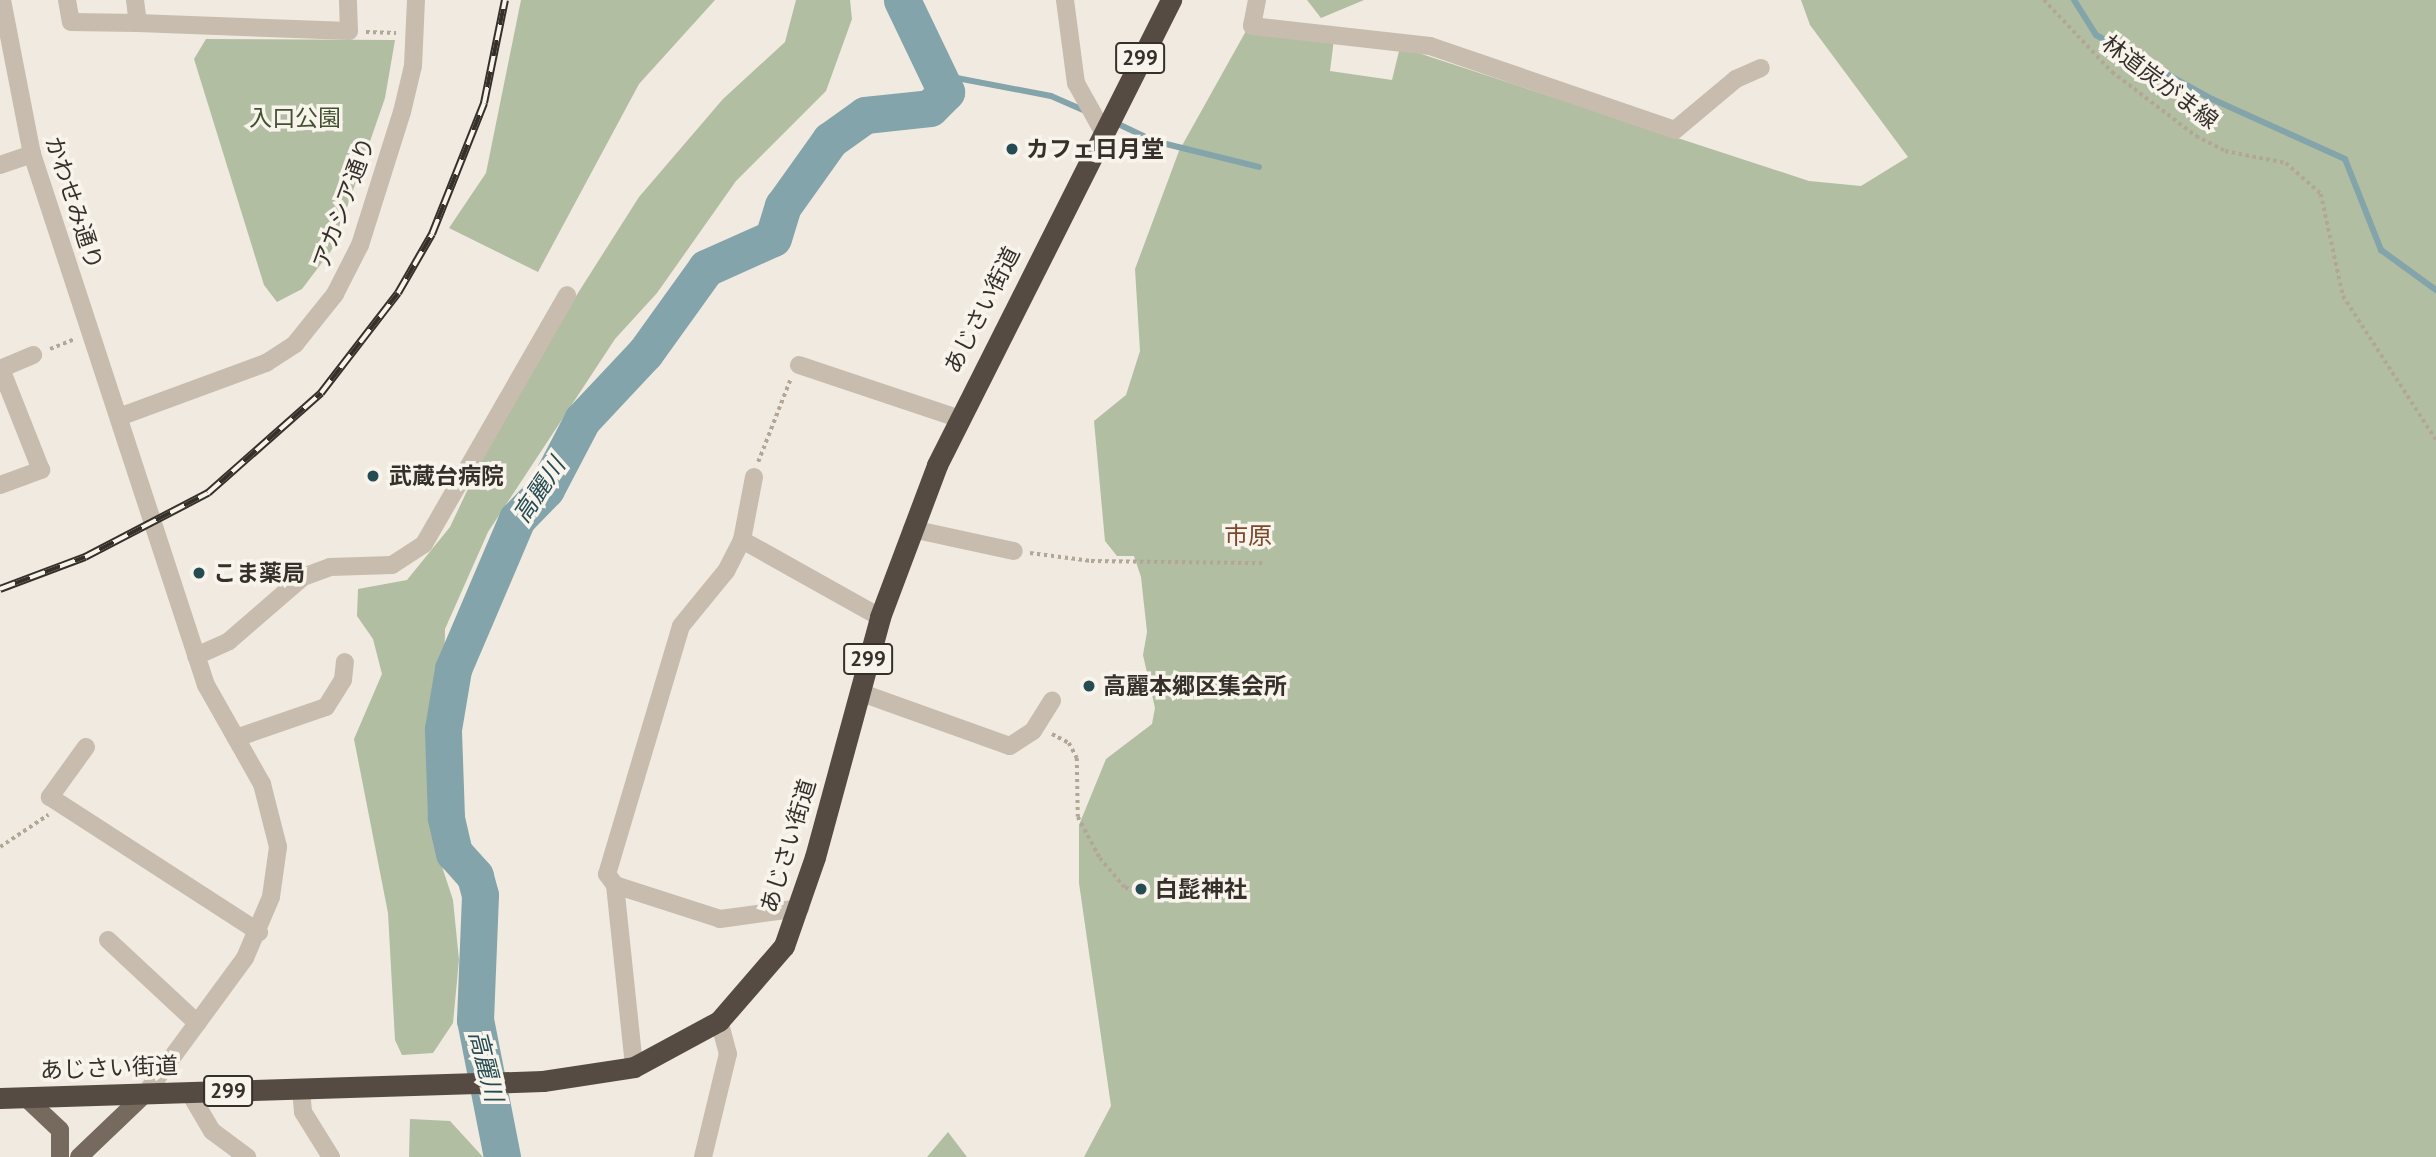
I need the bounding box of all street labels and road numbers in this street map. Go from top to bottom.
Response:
street label: 林道炭がま線 [2097,29,2223,135]
road number: 299 [1114,41,1166,76]
street label: かわせみ通り [40,133,108,273]
street label: アカシア通り [307,133,381,273]
street label: あじさい街道 [938,242,1026,378]
road number: 299 [842,642,894,676]
street label: あじさい街道 [755,776,821,916]
street label: あじさい街道 [40,1052,178,1084]
road number: 299 [202,1074,254,1108]

